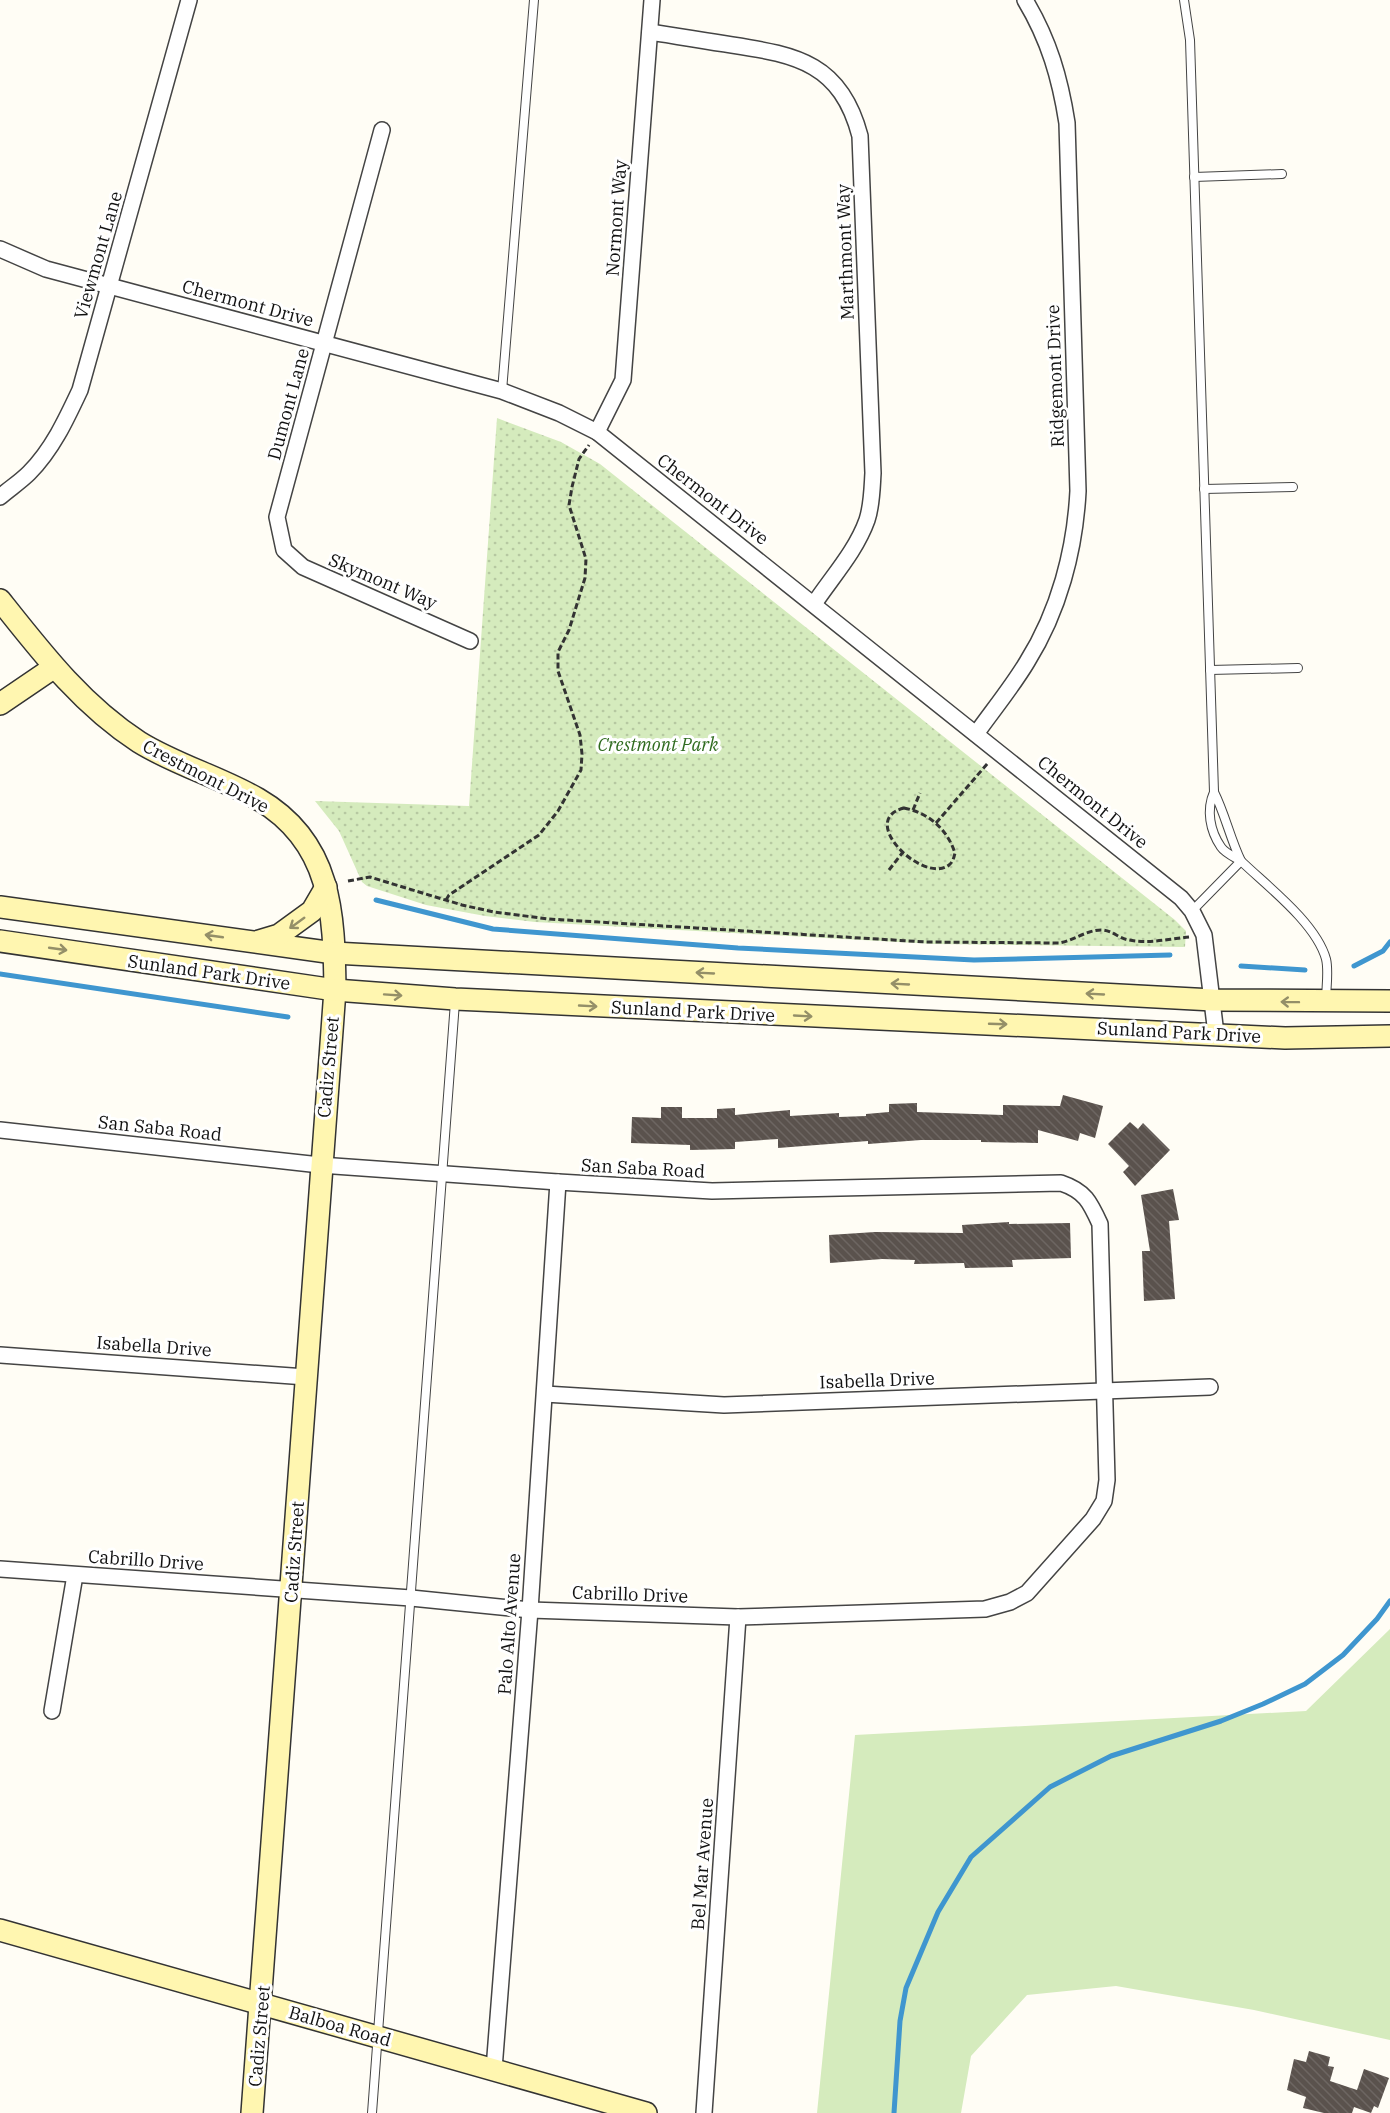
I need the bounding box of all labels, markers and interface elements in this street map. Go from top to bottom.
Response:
street label: Normont Way [600,158,632,277]
street label: Marthmont Way [831,183,859,320]
street label: Viewmont Lane [69,188,127,322]
street label: Chermont Drive [180,274,316,332]
street label: Ridgemont Drive [1041,304,1069,448]
street label: Dumont Lane [262,346,314,462]
street label: Chermont Drive [653,448,773,550]
street label: Skymont Way [325,548,441,614]
park label: Crestmont Park [597,733,719,756]
street label: Crestmont Drive [139,734,273,818]
street label: Chermont Drive [1033,750,1153,854]
one-way arrow [289,917,305,929]
one-way arrow [204,931,224,942]
one-way arrow [47,944,67,955]
street label: Sunland Park Drive [126,949,292,995]
one-way arrow [696,968,716,979]
one-way arrow [890,978,910,989]
one-way arrow [382,989,402,1000]
one-way arrow [1085,989,1105,1000]
street label: Sunland Park Drive [611,995,775,1027]
one-way arrow [1280,996,1300,1007]
one-way arrow [577,1000,597,1011]
one-way arrow [793,1010,813,1021]
street label: Cadiz Street [312,1015,344,1119]
street label: Sunland Park Drive [1097,1016,1261,1048]
one-way arrow [988,1019,1008,1030]
street label: San Saba Road [97,1110,223,1146]
street label: San Saba Road [580,1153,706,1183]
street label: Isabella Drive [96,1330,212,1362]
street label: Isabella Drive [819,1366,935,1394]
street label: Cadiz Street [279,1500,309,1604]
street label: Cabrillo Drive [87,1544,205,1576]
street label: Palo Alto Avenue [493,1552,525,1696]
street label: Cabrillo Drive [572,1580,688,1608]
street label: Bel Mar Avenue [686,1797,718,1931]
street label: Cadiz Street [243,1984,275,2088]
street label: Balboa Road [286,2000,394,2052]

